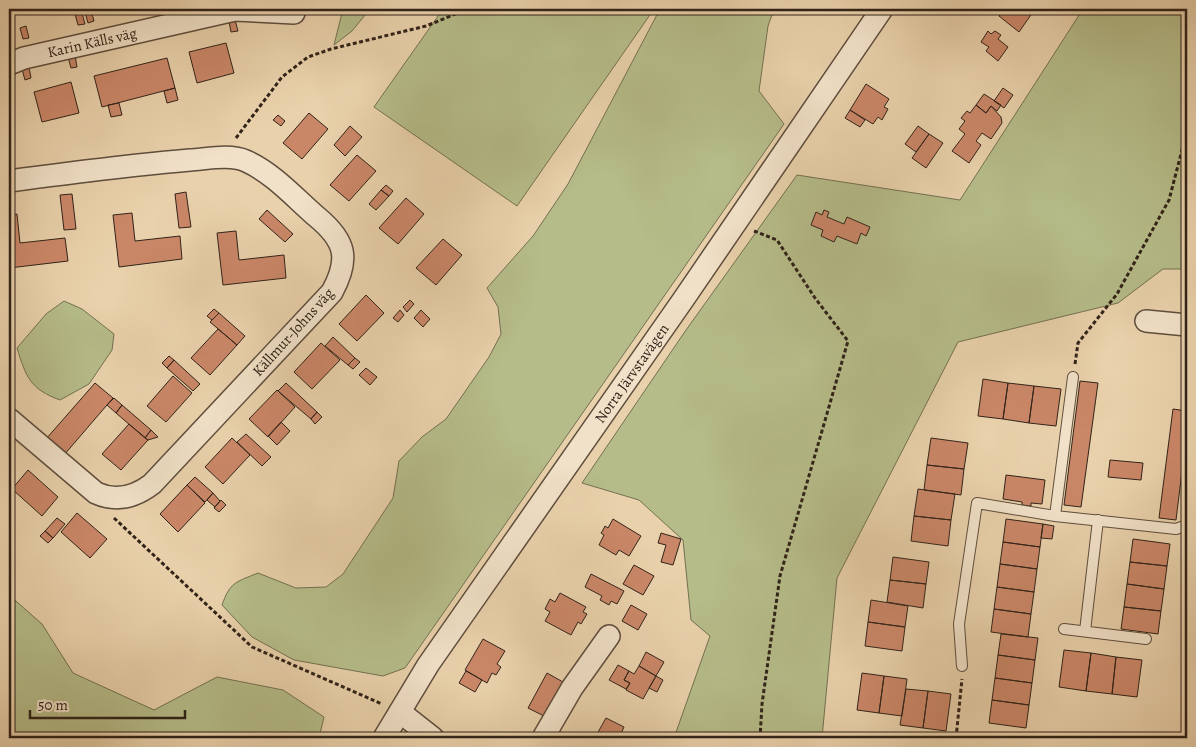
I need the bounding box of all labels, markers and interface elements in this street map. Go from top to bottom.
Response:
street label: Karin Källs väg [45,23,139,62]
street label: Källmur-Johns väg [248,283,338,381]
street label: Norra Järvstavägen [590,320,673,427]
scale bar [30,687,185,719]
text: 50 m [38,695,68,715]

